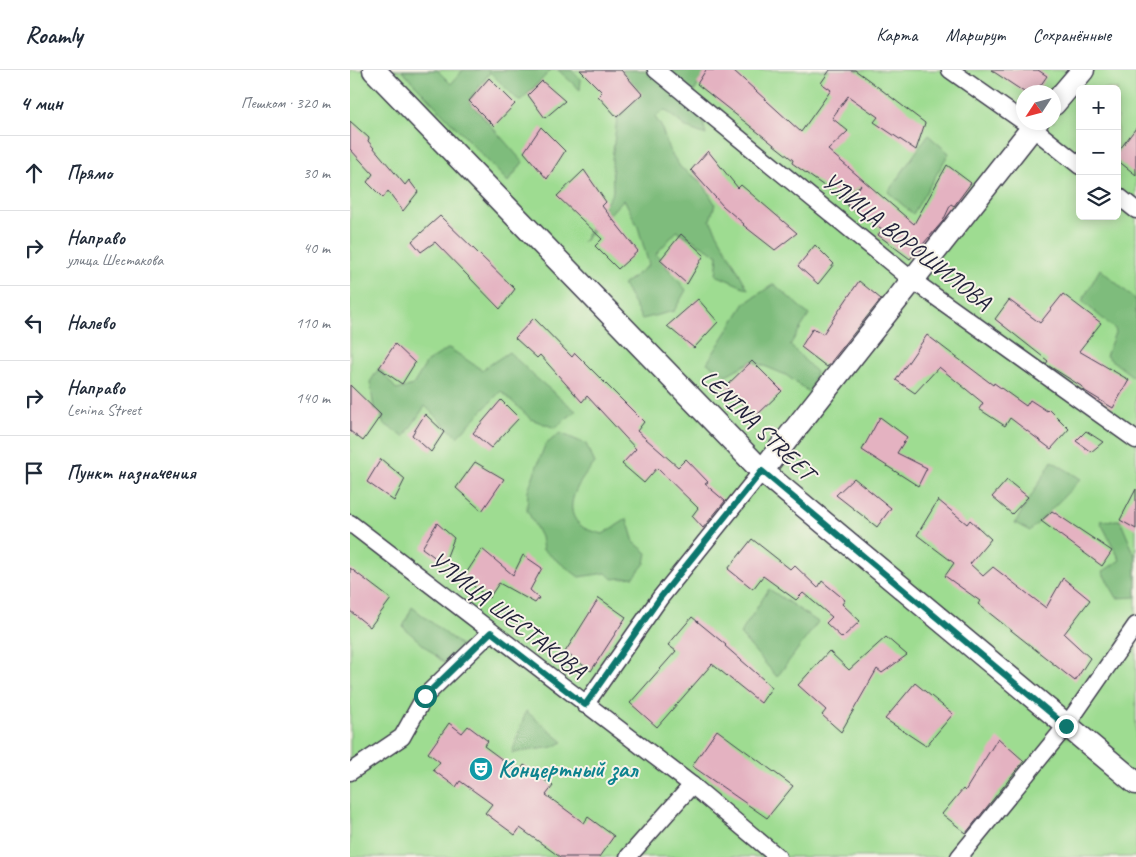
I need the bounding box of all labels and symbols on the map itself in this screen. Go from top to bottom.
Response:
north arrow [1016,85,1061,130]
street label: УЛИЦА ВОРОШИЛОВА [816,166,998,317]
street label: LENINA STREET [695,363,825,491]
street label: УЛИЦА ШЕСТАКОВА [424,545,593,686]
route start [414,685,437,708]
route end [1055,715,1078,738]
place label: Концертный зал [498,754,639,785]
theatre icon: Концертный зал [468,756,494,782]

